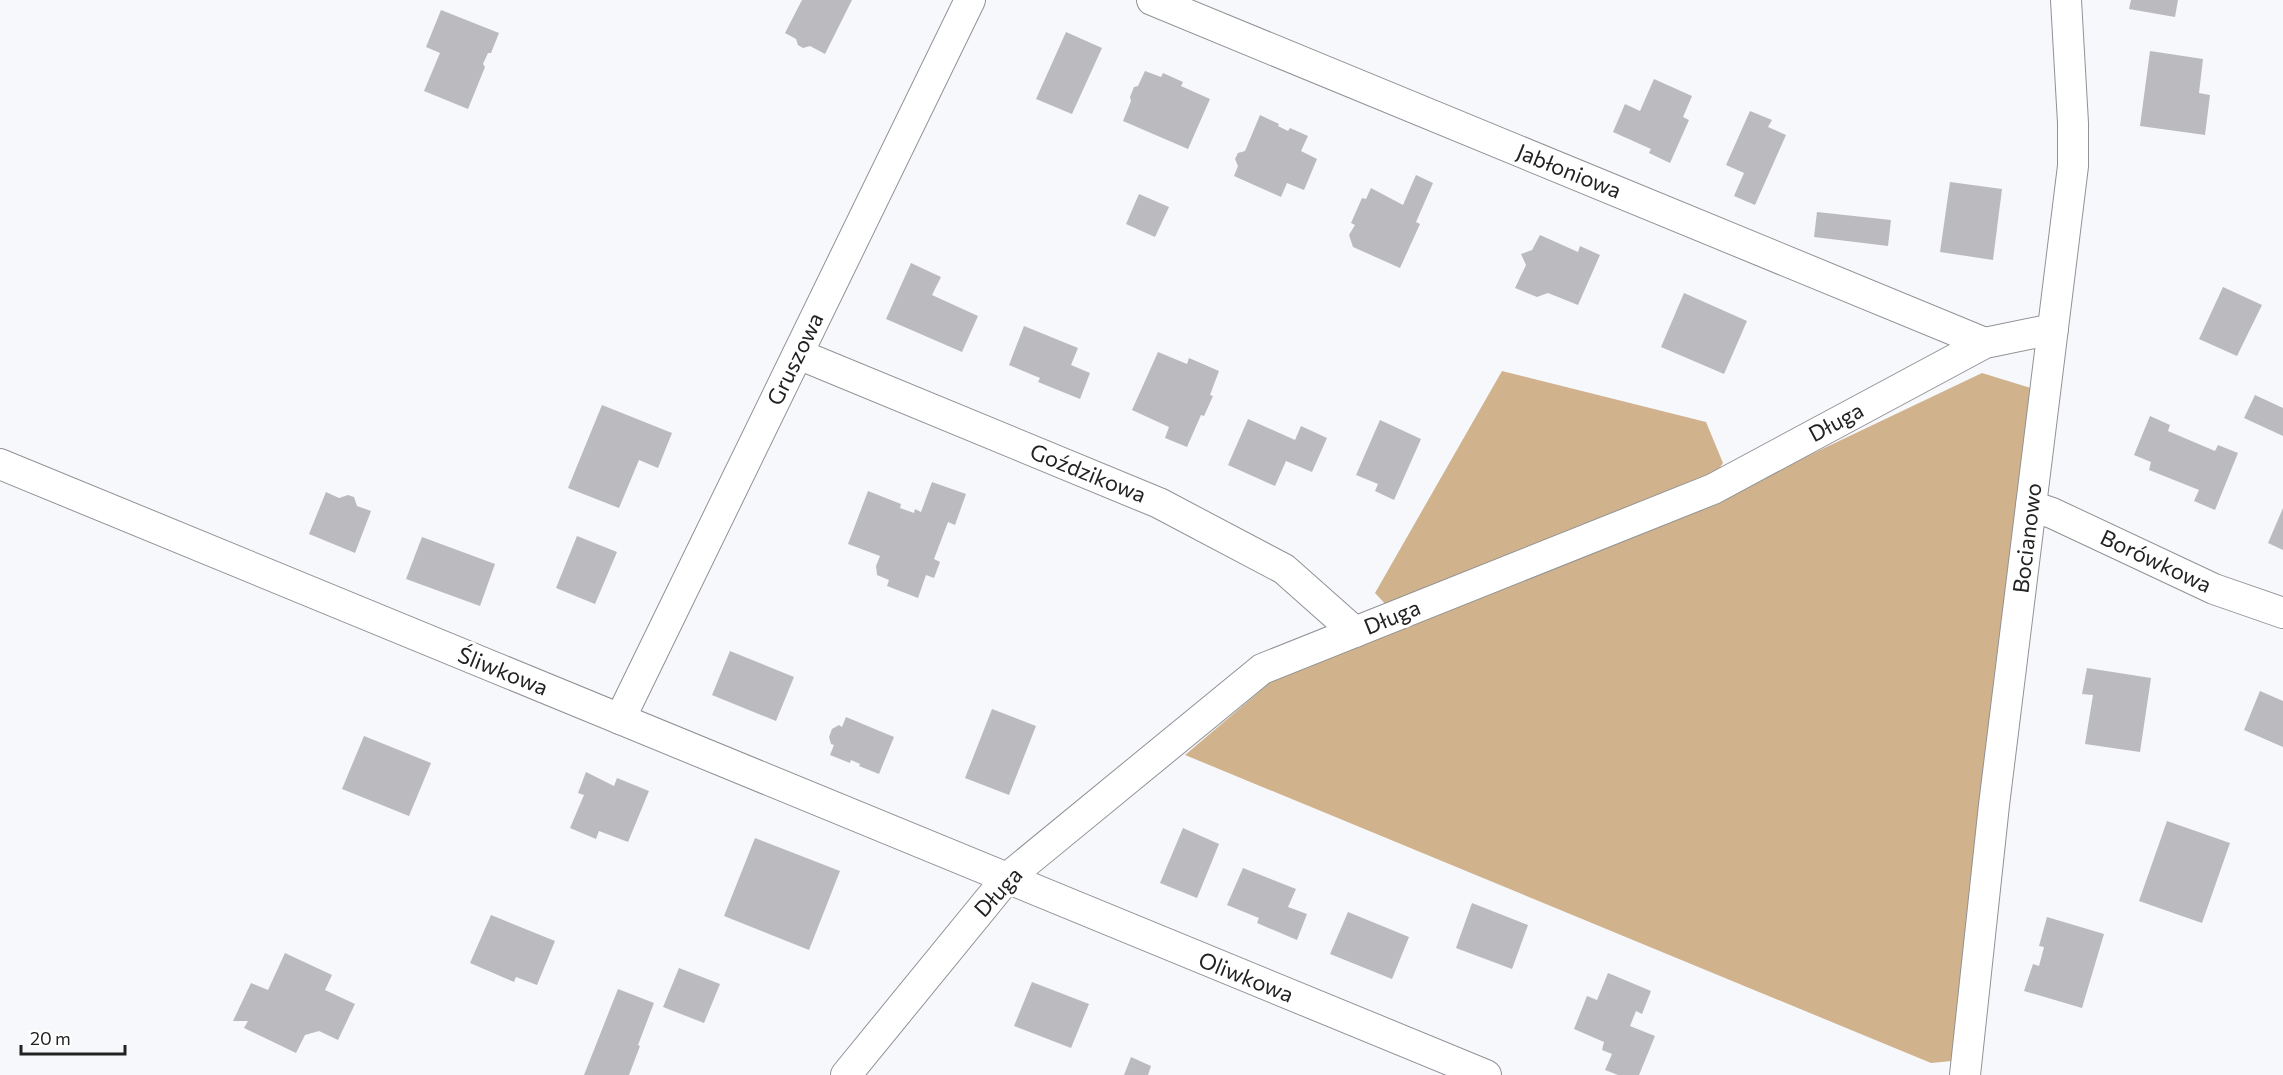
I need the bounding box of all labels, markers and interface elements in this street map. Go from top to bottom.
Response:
street label: Jabłoniowa [1513,137,1626,204]
street label: Gruszowa [761,308,829,410]
street label: Długa [1804,396,1868,447]
street label: Goździkowa [1026,437,1150,508]
street label: Bocianowo [2006,481,2047,595]
street label: Borówkowa [2096,523,2216,598]
street label: Długa [1360,593,1424,640]
street label: Śliwkowa [454,640,552,701]
street label: Długa [968,861,1027,922]
street label: Oliwkowa [1195,945,1298,1008]
scale bar [21,1018,124,1056]
text: 20 m [30,1027,71,1049]

